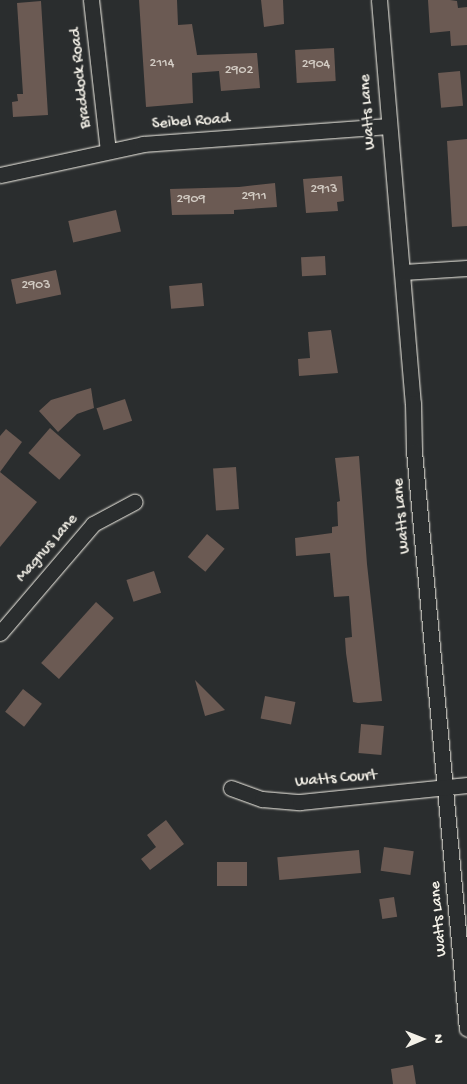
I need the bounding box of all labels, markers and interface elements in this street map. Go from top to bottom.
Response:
street label: Braddock Road [67,27,97,129]
house number: 2114 [150,56,174,72]
house number: 2904 [302,57,330,73]
house number: 2902 [225,63,253,79]
street label: Watts Lane [357,74,381,150]
street label: Seibel Road [151,111,231,135]
house number: 2913 [311,182,337,198]
house number: 2911 [241,189,267,205]
house number: 2909 [177,192,205,208]
house number: 2903 [21,278,51,294]
street label: Watts Lane [390,477,416,555]
street label: Magnus Lane [13,511,83,587]
street label: Watts Court [294,767,378,793]
street label: Watts Lane [427,880,453,958]
north arrow [397,1014,447,1064]
text: N [429,1034,446,1043]

